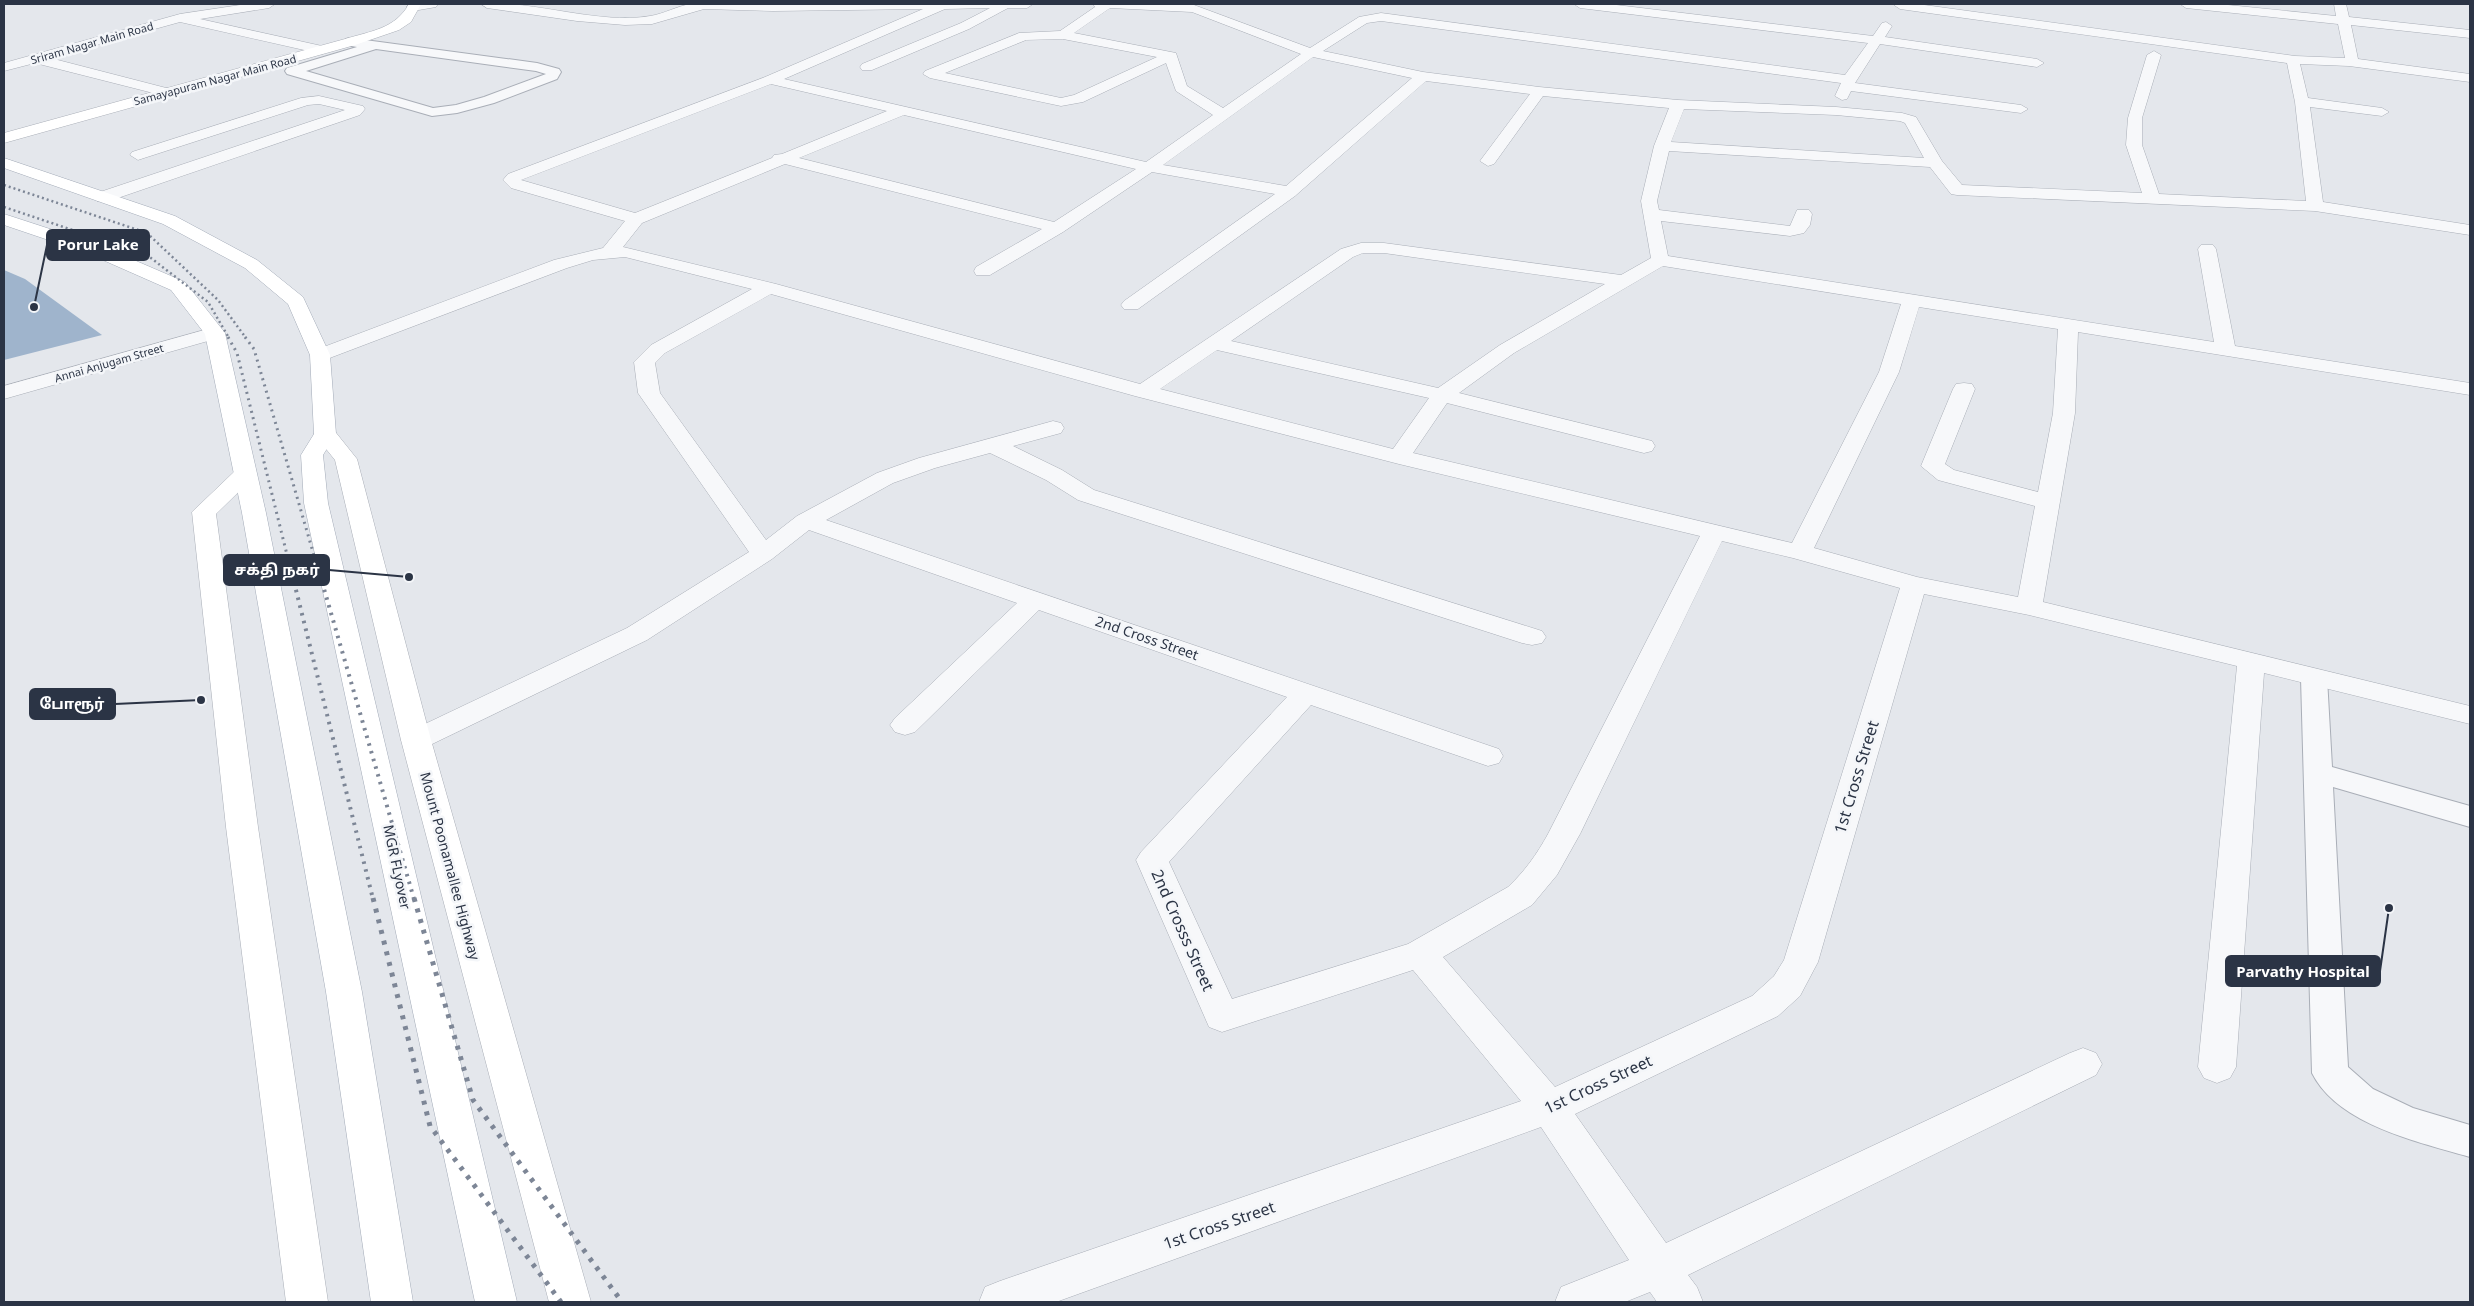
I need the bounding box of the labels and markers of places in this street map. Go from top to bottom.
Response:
callout: Porur Lake [47,230,149,260]
callout: சக்தி நகர் [224,555,329,585]
callout: போரூர் [30,689,115,719]
callout: Parvathy Hospital [2226,956,2380,986]

